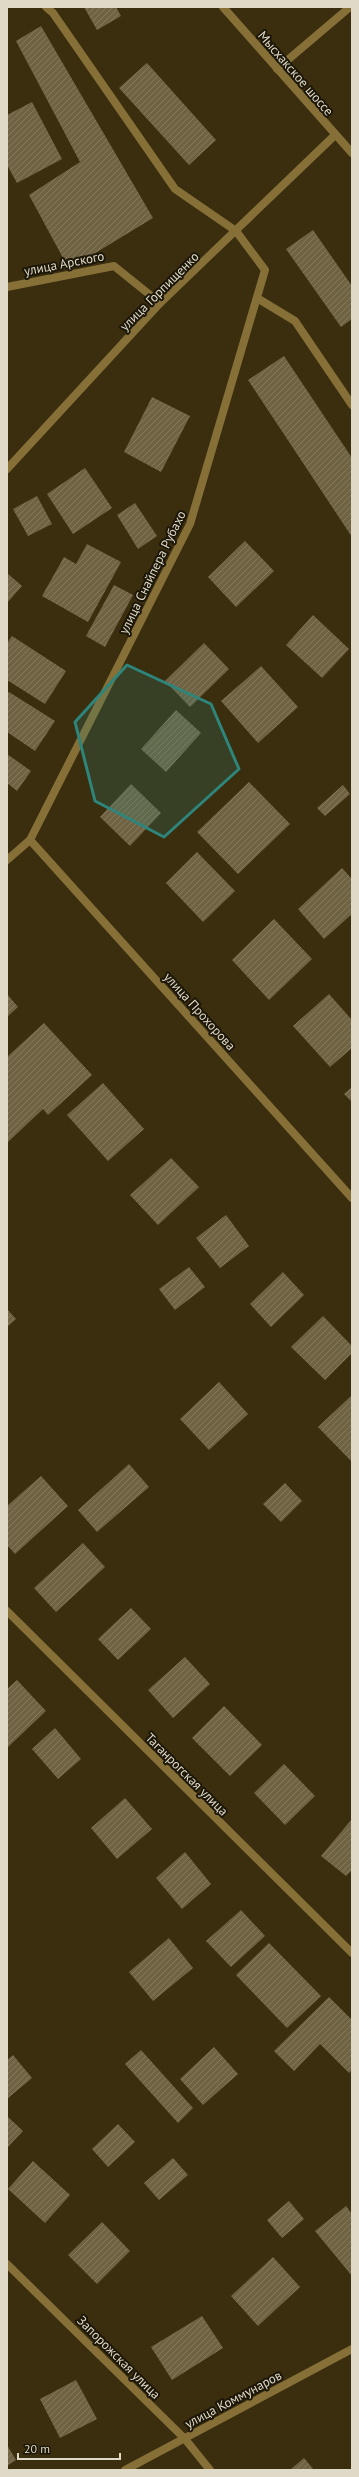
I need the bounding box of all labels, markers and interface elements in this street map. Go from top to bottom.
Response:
street label: Мысхакское шоссе [254,27,337,119]
street label: улица Арского [23,247,106,280]
street label: улица Горпищенко [116,248,203,335]
street label: улица Снайпера Рубахо [115,508,190,637]
street label: улица Прохорова [160,969,239,1054]
street label: Таганрогская улица [142,1729,232,1819]
street label: Запорожская улица [73,2312,164,2403]
street label: улица Коммунаров [182,2367,285,2432]
scale bar [18,2435,120,2461]
text: 20 m [24,2441,50,2456]

